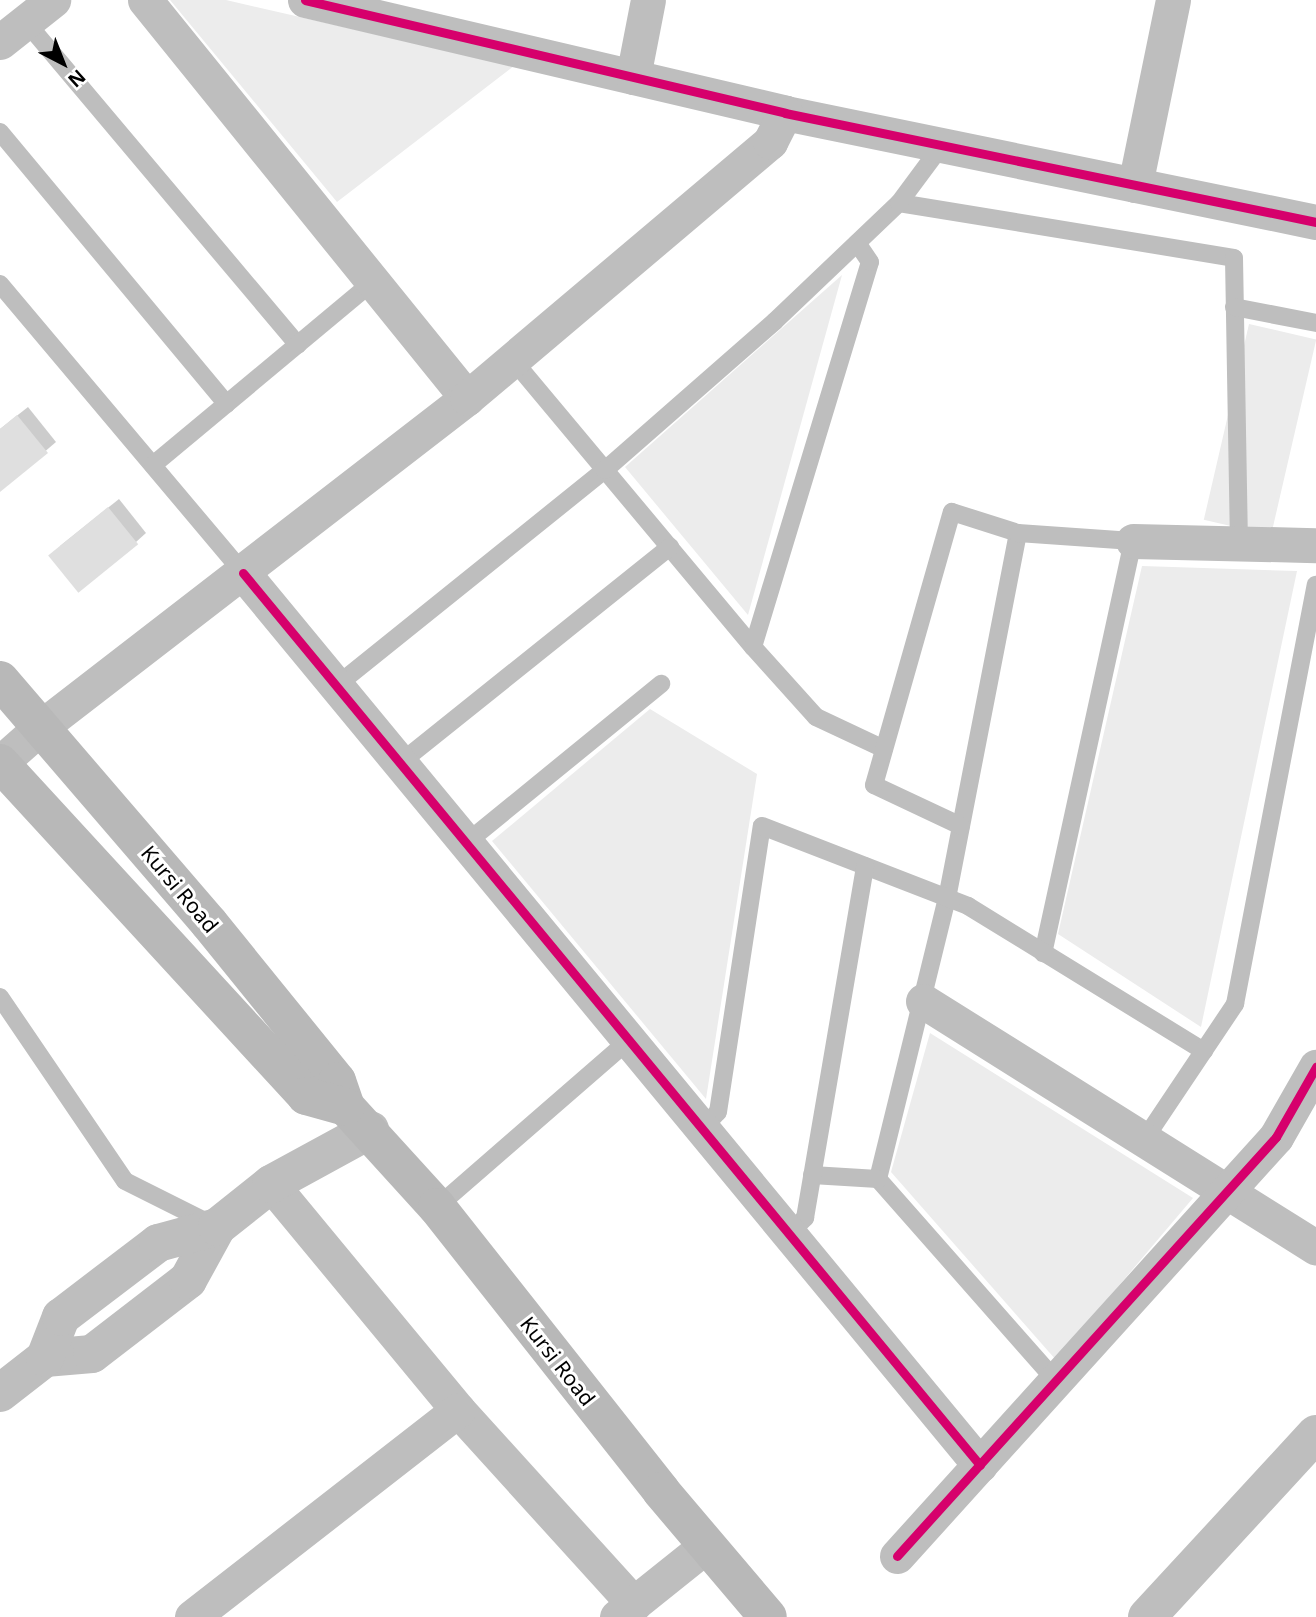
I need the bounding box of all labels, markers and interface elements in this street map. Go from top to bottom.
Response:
north arrow [28,28,98,98]
text: N [63,64,91,93]
street label: Kursi Road [136,840,224,938]
street label: Kursi Road [515,1311,601,1411]

